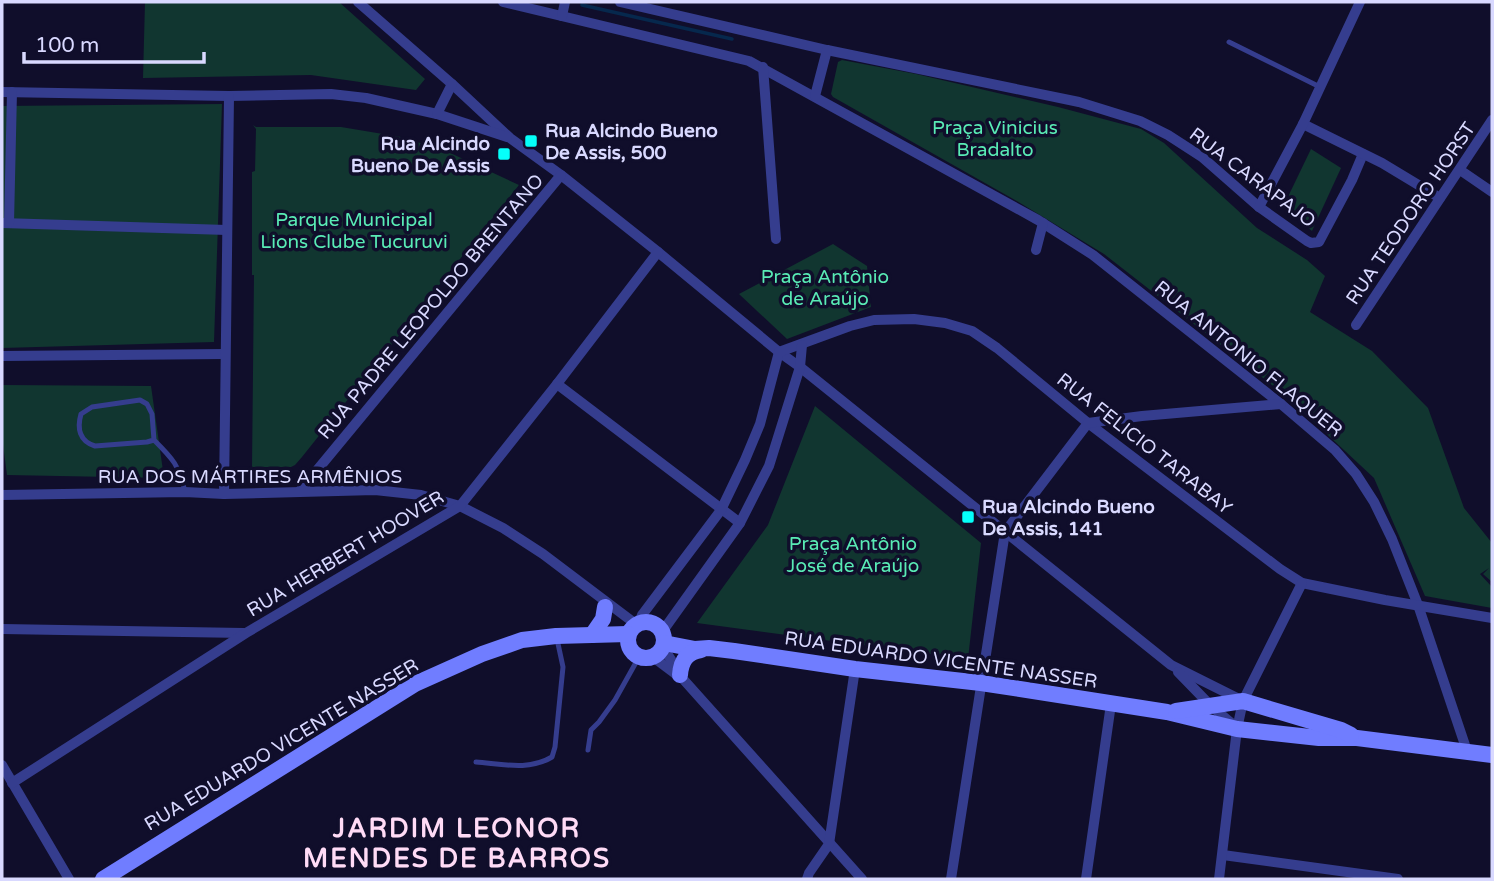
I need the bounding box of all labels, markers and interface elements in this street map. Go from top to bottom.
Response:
scale bar [24,21,205,65]
text: 100 m [35,33,99,58]
park label: Praça Vinicius Bradalto [932,117,1058,161]
street label: RUA TEODORO HORST [1342,118,1480,309]
place label: Rua Alcindo Bueno De Assis, 500 [545,120,718,164]
street label: RUA CARAPAJO [1185,123,1320,232]
place label: Rua Alcindo Bueno De Assis [351,133,490,177]
marker: Rua Alcindo Bueno De Assis, 500 [523,133,539,149]
marker: Rua Alcindo Bueno De Assis [496,146,512,162]
street label: RUA PADRE LEOPOLDO BRENTANO [313,170,548,444]
park label: Parque Municipal Lions Clube Tucuruvi [260,209,448,253]
park label: Praça Antônio de Araújo [761,266,889,310]
street label: RUA ANTONIO FLAQUER [1150,276,1347,441]
street label: RUA FELICIO TARABAY [1052,369,1236,519]
street label: RUA DOS MÁRTIRES ARMÊNIOS [98,465,402,488]
street label: RUA HERBERT HOOVER [243,486,448,621]
place label: Rua Alcindo Bueno De Assis, 141 [982,496,1155,540]
marker: Rua Alcindo Bueno De Assis, 141 [960,509,976,525]
park label: Praça Antônio José de Araújo [787,533,919,577]
street label: RUA EDUARDO VICENTE NASSER [783,627,1099,693]
street label: RUA EDUARDO VICENTE NASSER [141,654,422,836]
district label: JARDIM LEONOR MENDES DE BARROS [303,813,611,874]

